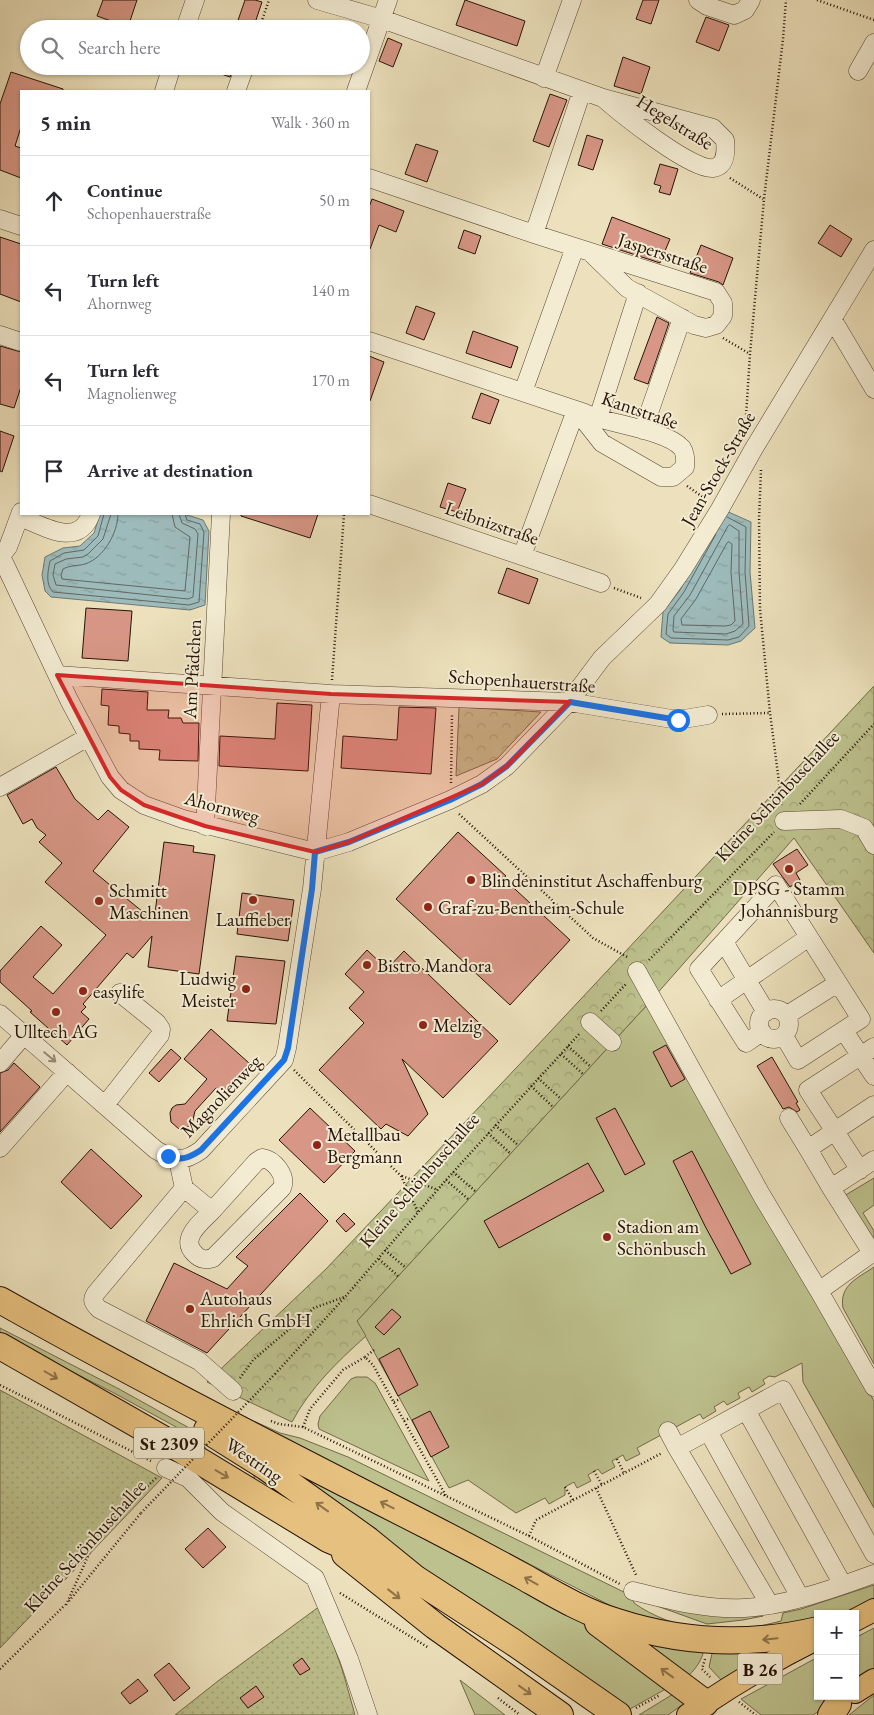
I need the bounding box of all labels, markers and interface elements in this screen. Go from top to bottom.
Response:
search box [20,20,370,75]
icon: search [38,34,66,62]
text: Search here [78,35,160,60]
street label: Hegelstraße [632,89,718,155]
text: 5 min [40,109,91,136]
text: Walk · 360 m [271,112,350,133]
text: Continue [87,178,162,203]
icon: ahead [40,187,68,215]
text: 50 m [319,190,350,211]
text: Schopenhauerstraße [87,203,211,224]
street label: Jaspersstraße [613,226,711,279]
text: Turn left [87,268,159,293]
icon: left [40,277,68,305]
text: 140 m [311,280,350,301]
text: Ahornweg [87,293,151,314]
text: Turn left [87,358,159,383]
icon: left [40,367,68,395]
text: 170 m [311,370,350,391]
text: Magnolienweg [87,383,176,404]
street label: Kantstraße [598,385,682,435]
street label: Jean-Stock-Straße [674,407,761,533]
icon: arrive [40,457,68,485]
text: Arrive at destination [87,458,253,483]
street label: Leibnizstraße [442,495,542,551]
street label: Am Pfädchen [177,618,207,721]
street label: Schopenhauerstraße [448,663,596,699]
route start [667,709,690,732]
street label: Kleine Schönbuschallee [709,725,845,867]
street label: Ahornweg [181,785,263,829]
marker: DPSG - Stamm Johannisburg [783,863,795,875]
place label: Blindeninstitut Aschaffenburg [481,868,703,893]
marker: Blindeninstitut Aschaffenburg [465,874,477,886]
place label: DPSG - Stamm Johannisburg [733,876,845,923]
place label: Schmitt Maschinen [109,878,189,925]
marker: Lauffieber [247,894,259,906]
marker: Schmitt Maschinen [93,895,105,907]
place label: Graf-zu-Bentheim-Schule [438,895,624,920]
marker: Graf-zu-Bentheim-Schule [422,901,434,913]
place label: Lauffieber [216,907,291,932]
place label: Bistro Mandora [377,953,492,978]
marker: Bistro Mandora [361,959,373,971]
place label: Ludwig Meister [179,966,237,1013]
place label: easylife [93,979,144,1004]
marker: Ludwig Meister [240,983,252,995]
marker: easylife [77,985,89,997]
marker: Ulltech AG [50,1006,62,1018]
place label: Melzig [433,1013,483,1038]
place label: Ulltech AG [14,1019,98,1044]
marker: Melzig [417,1019,429,1031]
street label: Magnolienweg [175,1049,267,1143]
one-way arrow [43,1051,56,1062]
street label: Kleine Schönbuschallee [353,1107,485,1253]
place label: Metallbau Bergmann [327,1122,403,1169]
marker: Metallbau Bergmann [311,1139,323,1151]
route end [157,1145,180,1168]
place label: Stadion am Schönbusch [617,1214,706,1261]
marker: Stadion am Schönbusch [601,1231,613,1243]
place label: Autohaus Ehrlich GmbH [199,1286,311,1333]
marker: Autohaus Ehrlich GmbH [184,1303,196,1315]
one-way arrow [44,1370,58,1380]
road number: St 2309 [134,1428,204,1459]
street label: Westring [220,1432,288,1489]
one-way arrow [214,1470,228,1480]
street label: Kleine Schönbuschallee [18,1474,152,1618]
one-way arrow [380,1500,395,1510]
one-way arrow [315,1502,329,1512]
one-way arrow [524,1576,539,1585]
one-way arrow [387,1588,400,1599]
map controls [814,1610,859,1700]
button: + [814,1610,859,1655]
one-way arrow [762,1634,778,1644]
road number: B 26 [738,1654,782,1685]
button: − [814,1655,859,1700]
one-way arrow [660,1668,674,1678]
one-way arrow [518,1685,532,1695]

